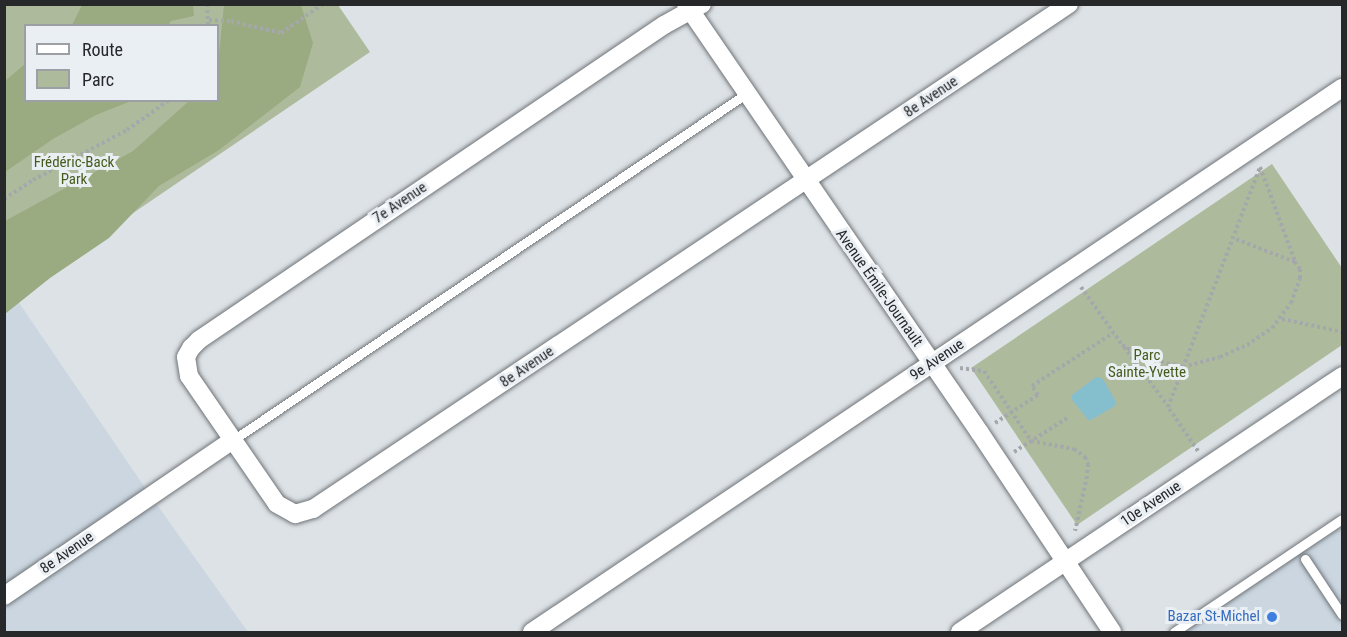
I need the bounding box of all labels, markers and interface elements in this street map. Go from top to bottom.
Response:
legend [24,24,219,102]
text: Route [82,39,123,60]
text: Parc [82,69,114,90]
street label: 8e Avenue [901,72,961,122]
park label: Frédéric-Back Park [34,153,114,188]
street label: 7e Avenue [370,178,430,228]
street label: Avenue Émile-Journault [832,226,926,350]
street label: 9e Avenue [907,335,967,385]
street label: 8e Avenue [497,342,557,392]
park label: Parc Sainte-Yvette [1108,346,1186,381]
street label: 10e Avenue [1118,477,1184,531]
street label: 8e Avenue [37,528,97,578]
place label: Bazar St-Michel [1167,608,1260,626]
marker: Bazar St-Michel [1265,610,1279,624]

